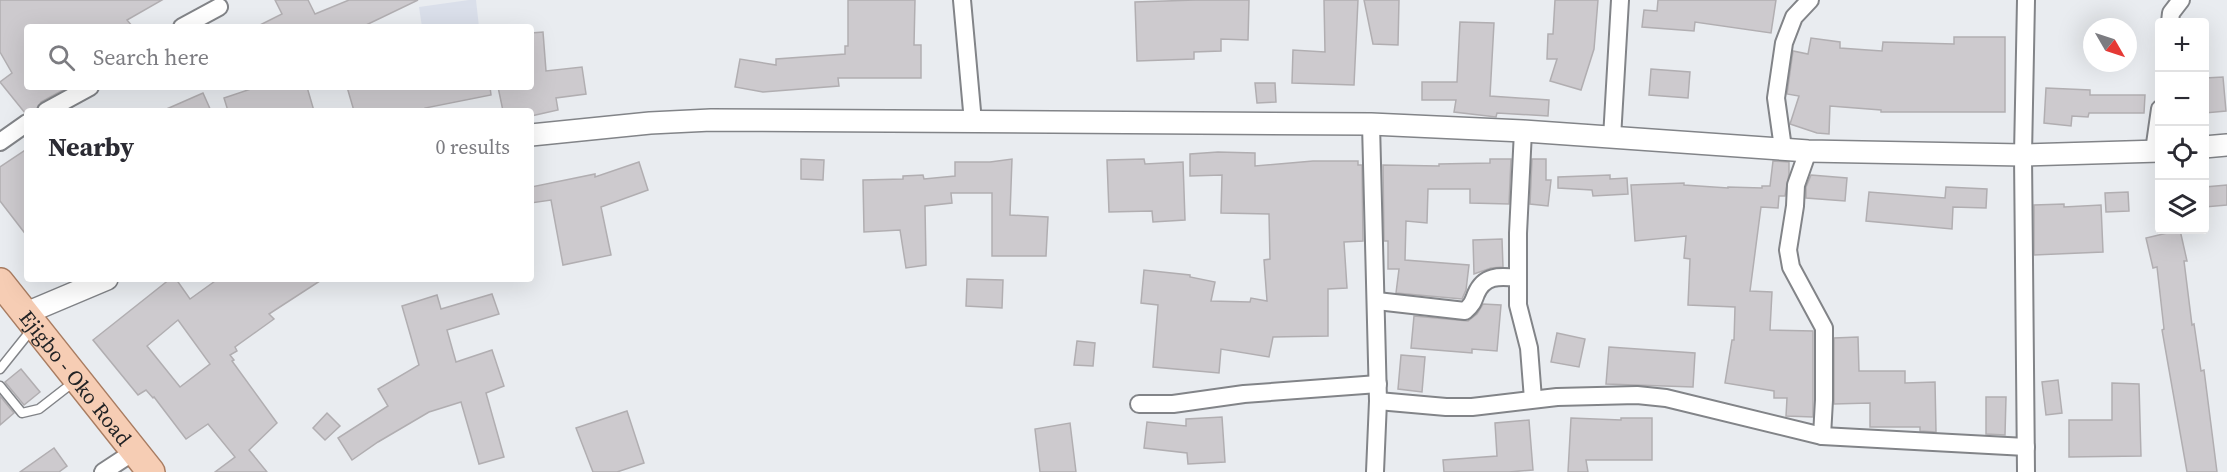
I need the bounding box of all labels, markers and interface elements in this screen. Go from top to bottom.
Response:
north arrow [2083,18,2137,72]
map controls [2155,18,2209,234]
button: + [2155,18,2209,72]
search box [24,24,534,90]
icon: search [45,41,78,74]
text: Search here [93,42,209,72]
button: − [2155,72,2209,126]
button: locate [2155,126,2209,180]
text: Nearby [48,129,134,165]
text: 0 results [435,133,510,161]
button: layers [2155,180,2209,234]
street label: Ejigbo - Oko Road [13,304,139,451]

